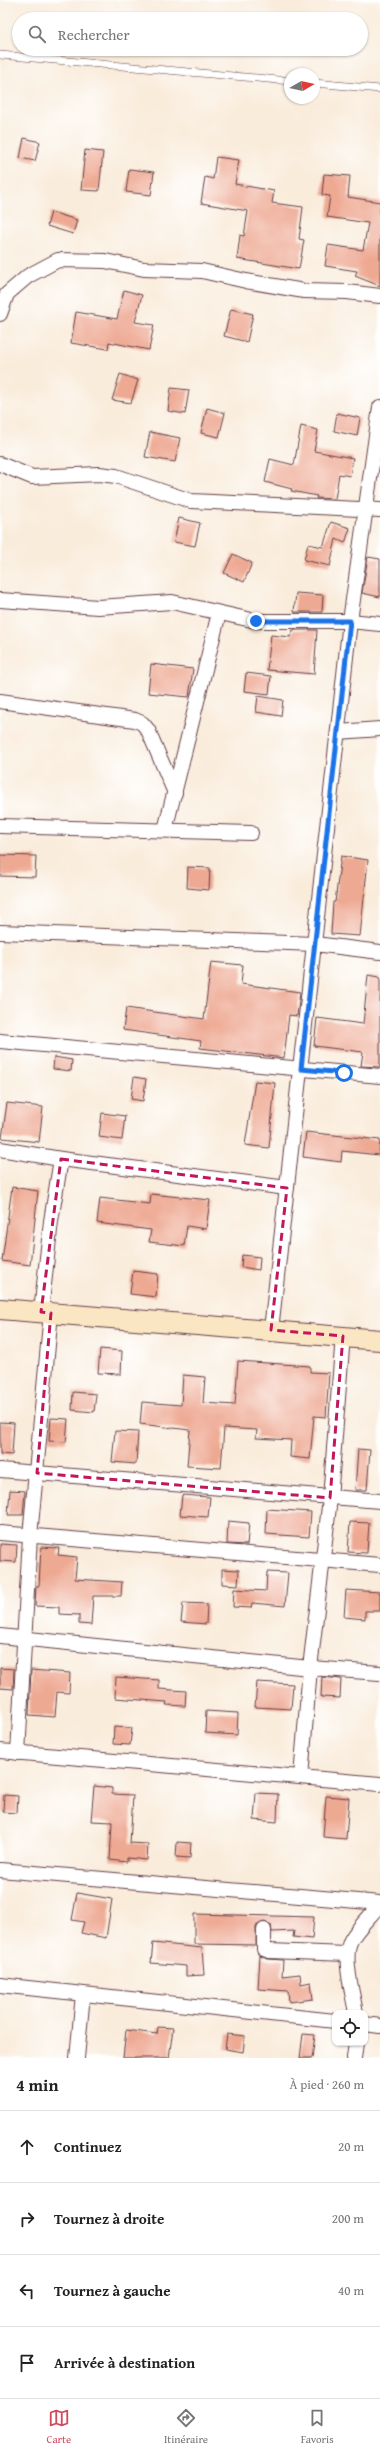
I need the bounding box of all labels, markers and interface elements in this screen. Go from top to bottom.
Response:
search box [12,12,368,56]
icon: search [26,23,48,45]
text: Rechercher [58,24,130,45]
north arrow [284,68,320,104]
route end [247,612,265,630]
route start [335,1064,353,1082]
map controls [332,2010,368,2046]
button: locate [332,2010,368,2046]
text: 4 min [16,2072,58,2097]
text: À pied · 260 m [289,2075,364,2094]
icon: ahead [16,2136,38,2158]
text: Continuez [54,2136,122,2157]
text: 20 m [338,2137,364,2156]
icon: right [16,2208,38,2230]
text: Tournez à droite [54,2208,164,2229]
text: 200 m [332,2209,364,2228]
icon: left [16,2280,38,2302]
text: Tournez à gauche [54,2280,171,2301]
text: 40 m [338,2281,364,2300]
icon: arrive [16,2352,38,2374]
text: Arrivée à destination [54,2352,195,2373]
tab: Carte [46,2407,71,2447]
tab: Itinéraire [164,2407,208,2447]
tab: Favoris [301,2407,334,2447]

